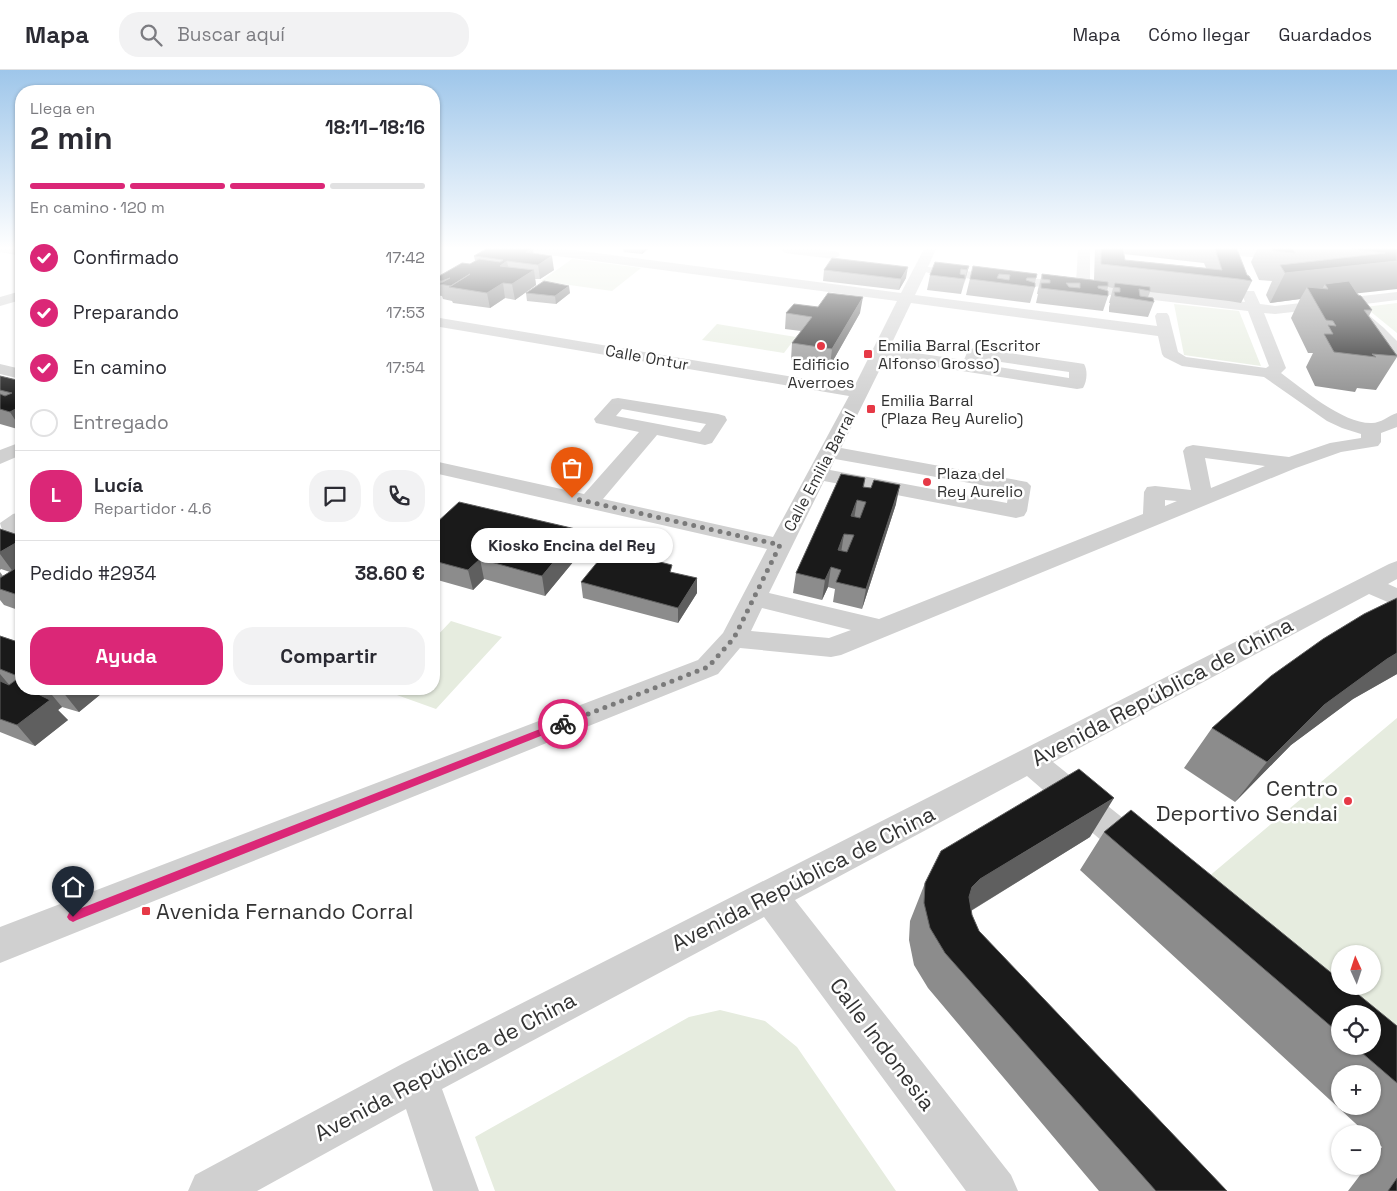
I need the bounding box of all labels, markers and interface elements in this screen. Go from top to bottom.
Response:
search box [119,12,469,57]
text: Mapa [25,19,89,50]
icon: search [137,21,165,49]
text: Buscar aquí [177,22,285,47]
text: Mapa [1072,23,1120,46]
text: Cómo llegar [1148,23,1250,46]
text: Guardados [1278,23,1372,46]
text: Llega en [30,98,95,119]
text: 18:11–18:16 [325,115,425,140]
text: 2 min [30,118,113,158]
text: En camino · 120 m [30,197,165,218]
icon: check [30,244,58,272]
text: Confirmado [73,245,179,270]
text: 17:42 [386,247,425,268]
icon: check [30,299,58,327]
text: Preparando [73,300,179,325]
text: 17:53 [386,302,425,323]
place label: Emilia Barral (Escritor Alfonso Grosso) [878,335,1041,374]
street label: Calle Ontur [604,340,690,375]
marker: Edificio Averroes [815,340,827,352]
marker: Emilia Barral (Escritor Alfonso Grosso) [862,348,874,360]
icon: check [30,354,58,382]
place label: Edificio Averroes [787,354,855,393]
text: En camino [73,355,167,380]
text: 17:54 [386,357,425,378]
place label: Emilia Barral (Plaza Rey Aurelio) [881,390,1023,429]
marker: Emilia Barral (Plaza Rey Aurelio) [865,403,877,415]
street label: Calle Emilia Barral [779,407,860,535]
text: Entregado [73,410,169,435]
pin [551,447,593,498]
icon: bag [558,454,586,482]
place label: Plaza del Rey Aurelio [937,463,1023,502]
button: chat [309,470,361,522]
button: phone [373,470,425,522]
text: Lucía [94,473,143,498]
marker: Plaza del Rey Aurelio [921,476,933,488]
text: L [51,483,61,508]
text: Repartidor · 4.6 [94,498,212,519]
callout: Kiosko Encina del Rey [471,528,673,563]
text: Kiosko Encina del Rey [488,535,656,556]
text: Pedido #2934 [30,561,156,586]
text: 38.60 € [355,561,425,586]
street label: Avenida República de China [1026,610,1298,772]
button: Ayuda [30,627,223,685]
button: Compartir [233,627,425,685]
courier [538,699,588,749]
icon: bike [549,710,577,738]
place label: Centro Deportivo Sendai [1156,774,1338,827]
marker: Centro Deportivo Sendai [1342,795,1354,807]
street label: Avenida República de China [666,799,940,957]
pin [52,866,94,917]
icon: home [59,873,87,901]
place label: Avenida Fernando Corral [156,897,413,925]
marker: Avenida Fernando Corral [140,905,152,917]
north arrow [1331,945,1381,995]
map controls [1331,945,1381,1175]
street label: Calle Indonesia [824,972,942,1116]
street label: Avenida República de China [309,985,581,1147]
button: locate [1331,1005,1381,1055]
button: + [1331,1065,1381,1115]
button: − [1331,1125,1381,1175]

